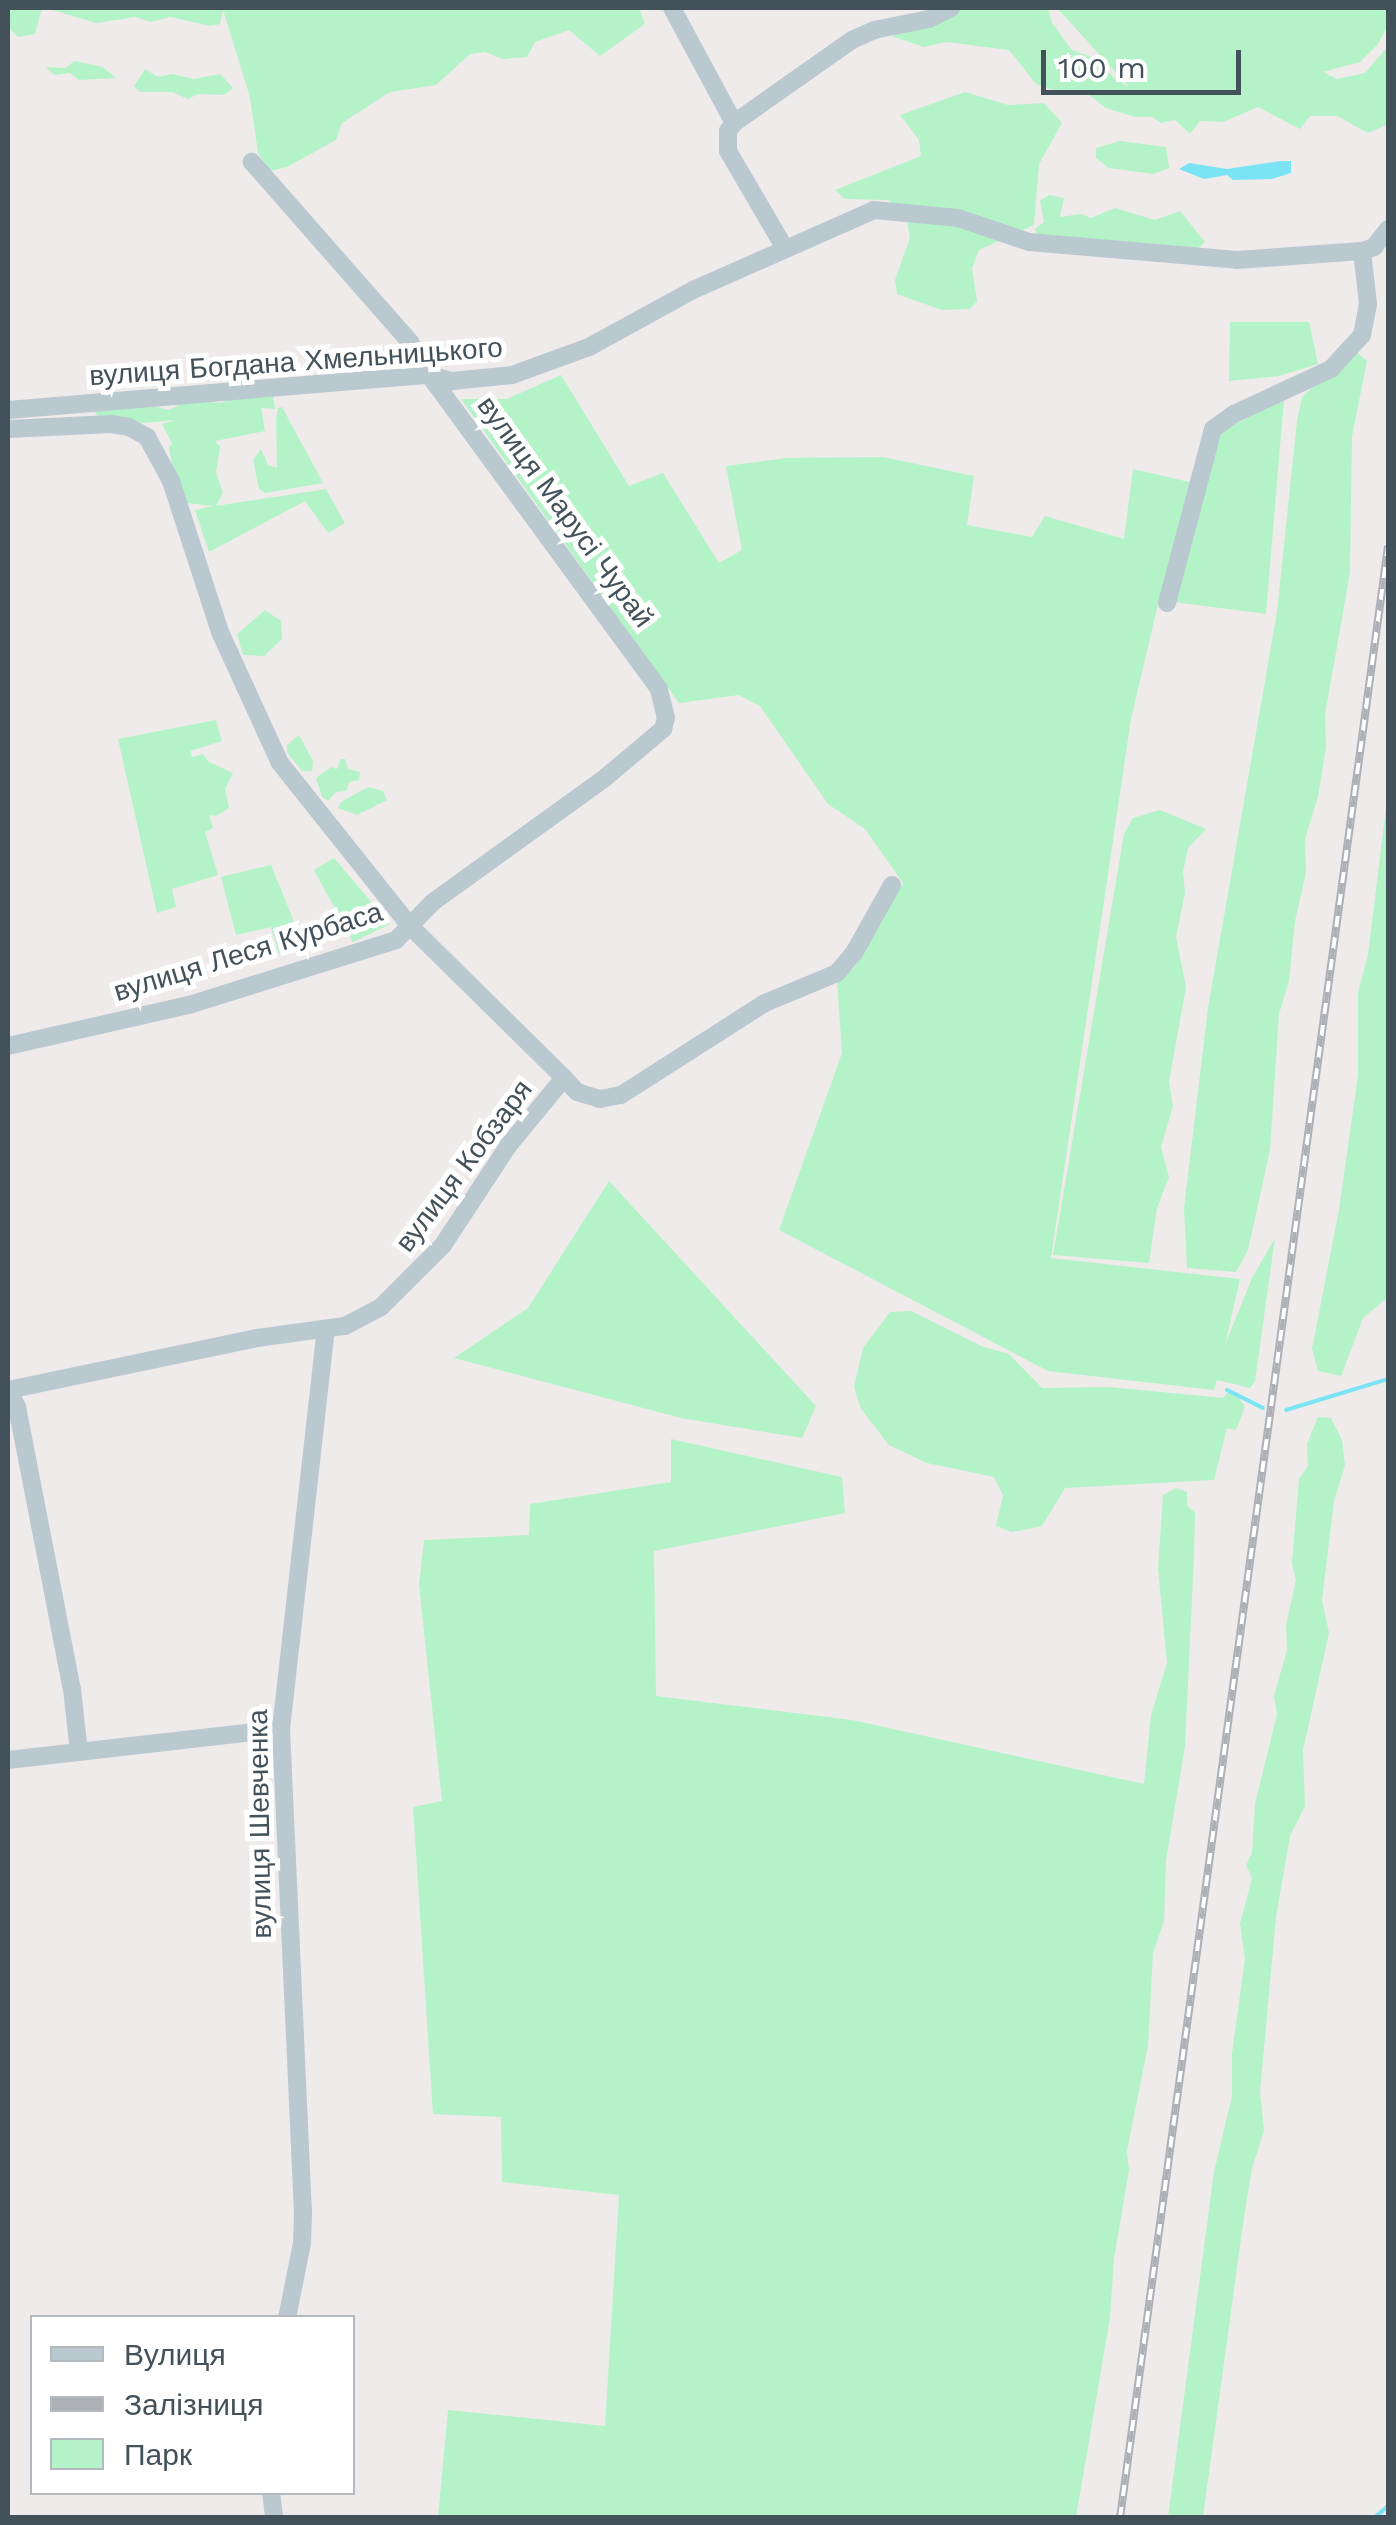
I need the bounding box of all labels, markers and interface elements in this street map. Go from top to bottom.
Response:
scale bar [1046,30,1246,92]
text: 100 m [1058,50,1146,85]
street label: вулиця Богдана Хмельницького [88,331,504,393]
street label: вулиця Марусі Чурай [470,390,660,634]
street label: вулиця Леся Курбаса [110,895,386,1009]
street label: вулиця Кобзаря [388,1073,540,1259]
street label: вулиця Шевченка [241,1709,279,1939]
legend [30,2315,355,2495]
text: Вулиця [124,2337,226,2372]
text: Залізниця [124,2387,263,2422]
text: Парк [124,2437,192,2472]

